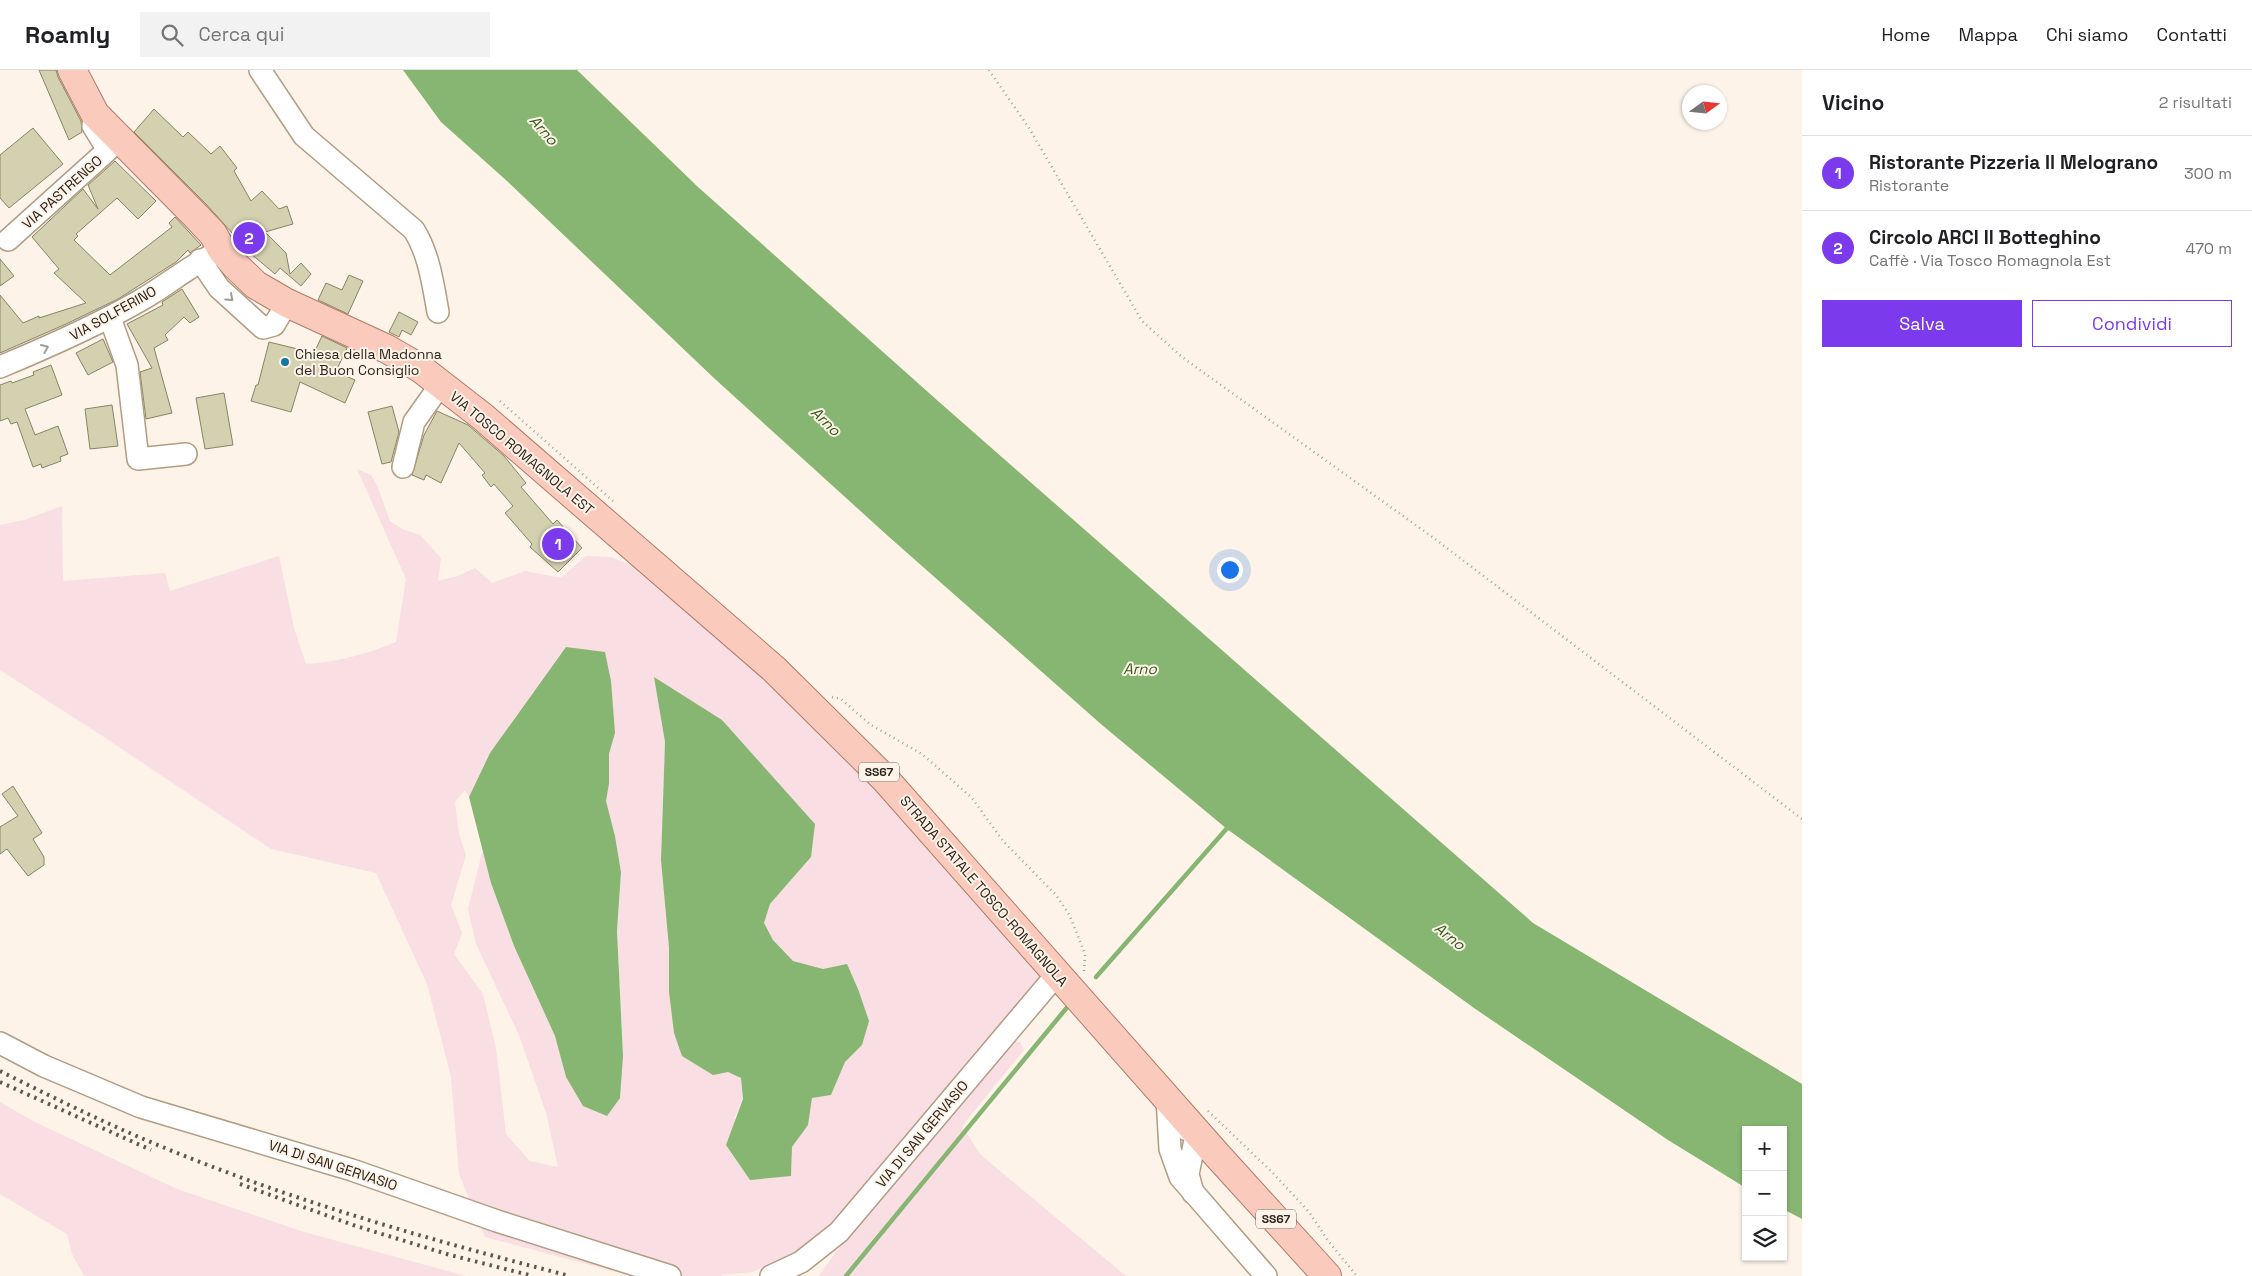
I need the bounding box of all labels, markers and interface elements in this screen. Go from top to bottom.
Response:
search box [140,12,490,57]
text: Roamly [25,19,110,50]
icon: search [158,21,186,49]
text: Cerca qui [198,22,284,47]
text: Home [1881,23,1931,46]
text: Mappa [1959,23,2018,46]
text: Chi siamo [2046,23,2128,46]
text: Contatti [2156,23,2227,46]
north arrow [1682,85,1727,130]
text: Vicino [1822,89,1884,116]
text: 2 risultati [2159,92,2232,113]
water label: Arno [526,111,563,149]
text: Ristorante Pizzeria Il Melograno [1869,150,2158,175]
street label: VIA PASTRENGO [18,151,106,233]
text: 1 [1834,163,1842,184]
text: 300 m [2184,163,2232,184]
text: Ristorante [1869,175,1949,196]
pin: 2 [233,219,265,257]
text: Circolo ARCI Il Botteghino [1869,225,2101,250]
text: 2 [1833,238,1843,259]
text: 470 m [2185,238,2232,259]
text: Caffè · Via Tosco Romagnola Est [1869,250,2111,271]
street label: VIA SOLFERINO [67,282,159,344]
one-way arrow [224,293,233,302]
button: Salva [1822,300,2022,347]
button: Condividi [2032,300,2232,347]
one-way arrow [40,344,49,355]
place label: Chiesa della Madonna del Buon Consiglio [295,345,442,379]
marker: Chiesa della Madonna del Buon Consiglio [279,356,291,368]
street label: VIA TOSCO ROMAGNOLA EST [446,387,598,519]
water label: Arno [807,403,845,440]
pin: 1 [542,525,574,563]
your location [1217,557,1243,583]
water label: Arno [1123,659,1158,678]
road number: SS67 [859,762,899,782]
street label: STRADA STATALE TOSCO-ROMAGNOLA [896,792,1072,990]
water label: Arno [1431,918,1470,954]
street label: VIA DI SAN GERVASIO [872,1077,972,1191]
map controls [1742,1126,1787,1261]
button: + [1742,1126,1787,1171]
street label: VIA DI SAN GERVASIO [266,1136,400,1194]
button: − [1742,1171,1787,1216]
road number: SS67 [1256,1210,1296,1228]
button: layers [1742,1216,1787,1261]

